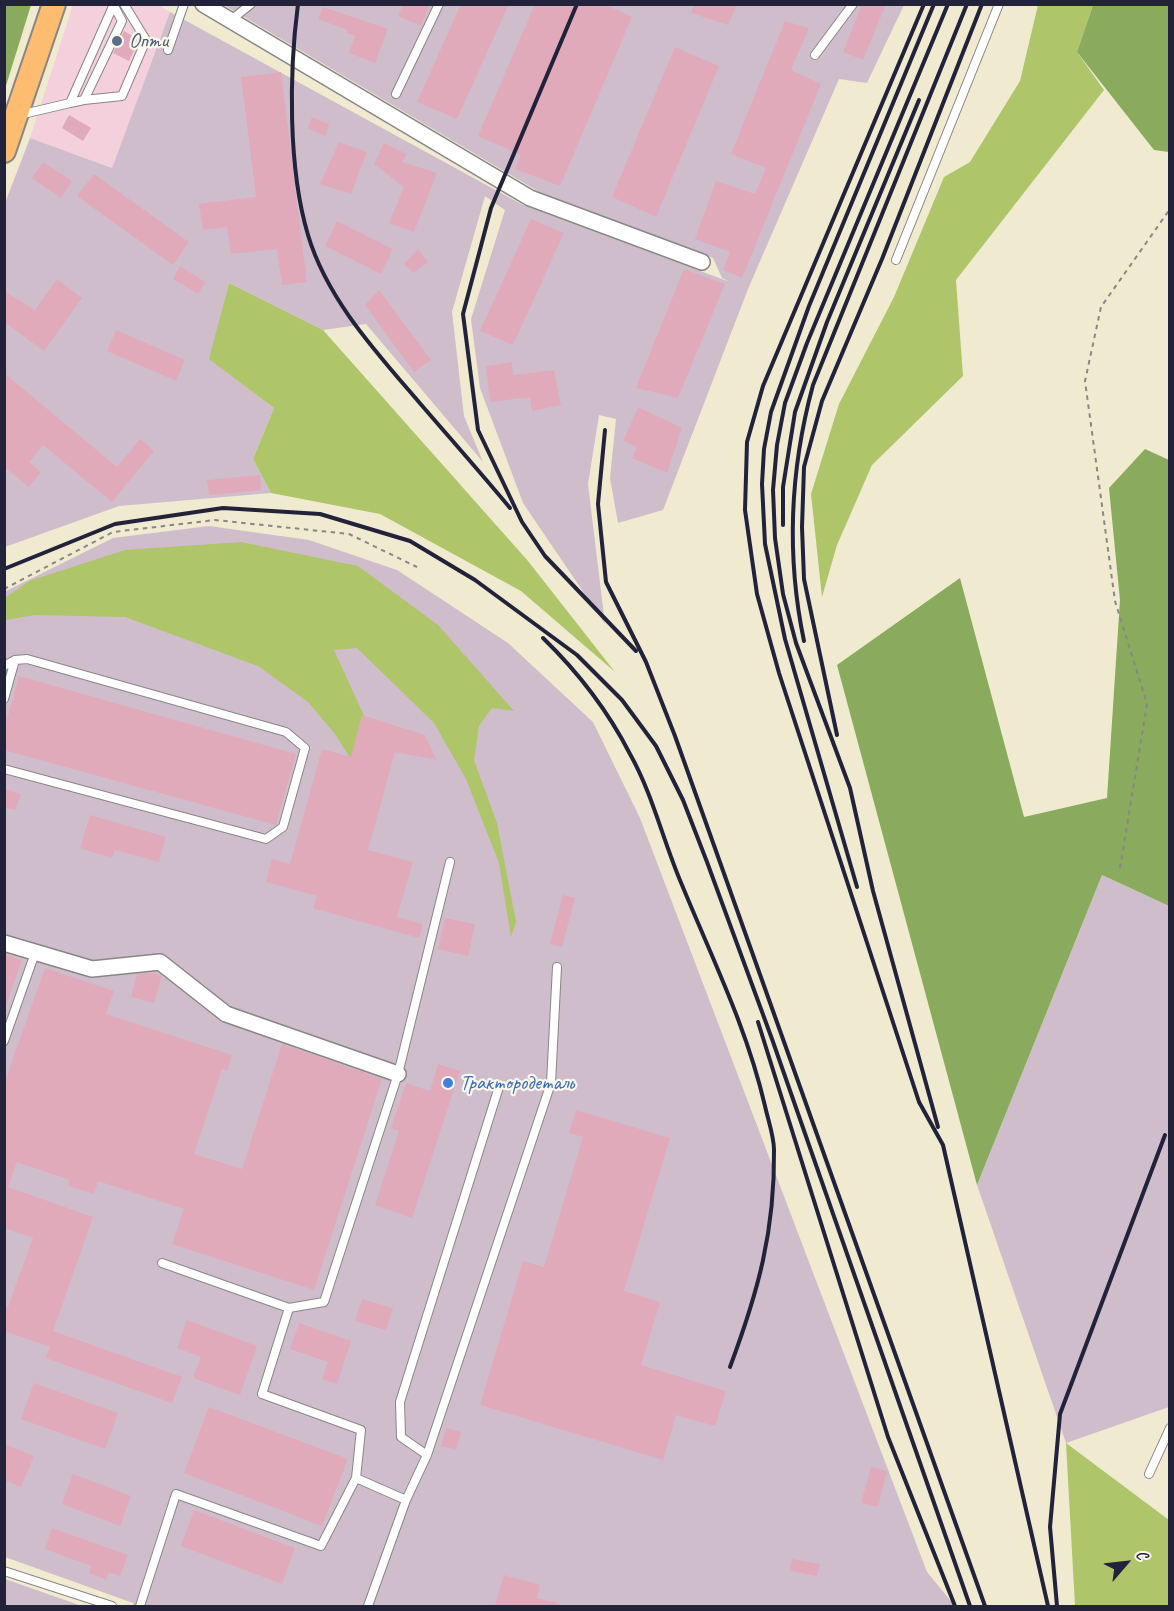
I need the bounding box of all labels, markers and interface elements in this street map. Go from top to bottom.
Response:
place label: Опти [129,28,168,54]
marker: Опти [110,34,124,48]
place label: Трактородеталь [460,1070,574,1096]
marker: Трактородеталь [441,1076,455,1090]
north arrow [1096,1533,1156,1593]
text: С [1131,1546,1153,1563]

